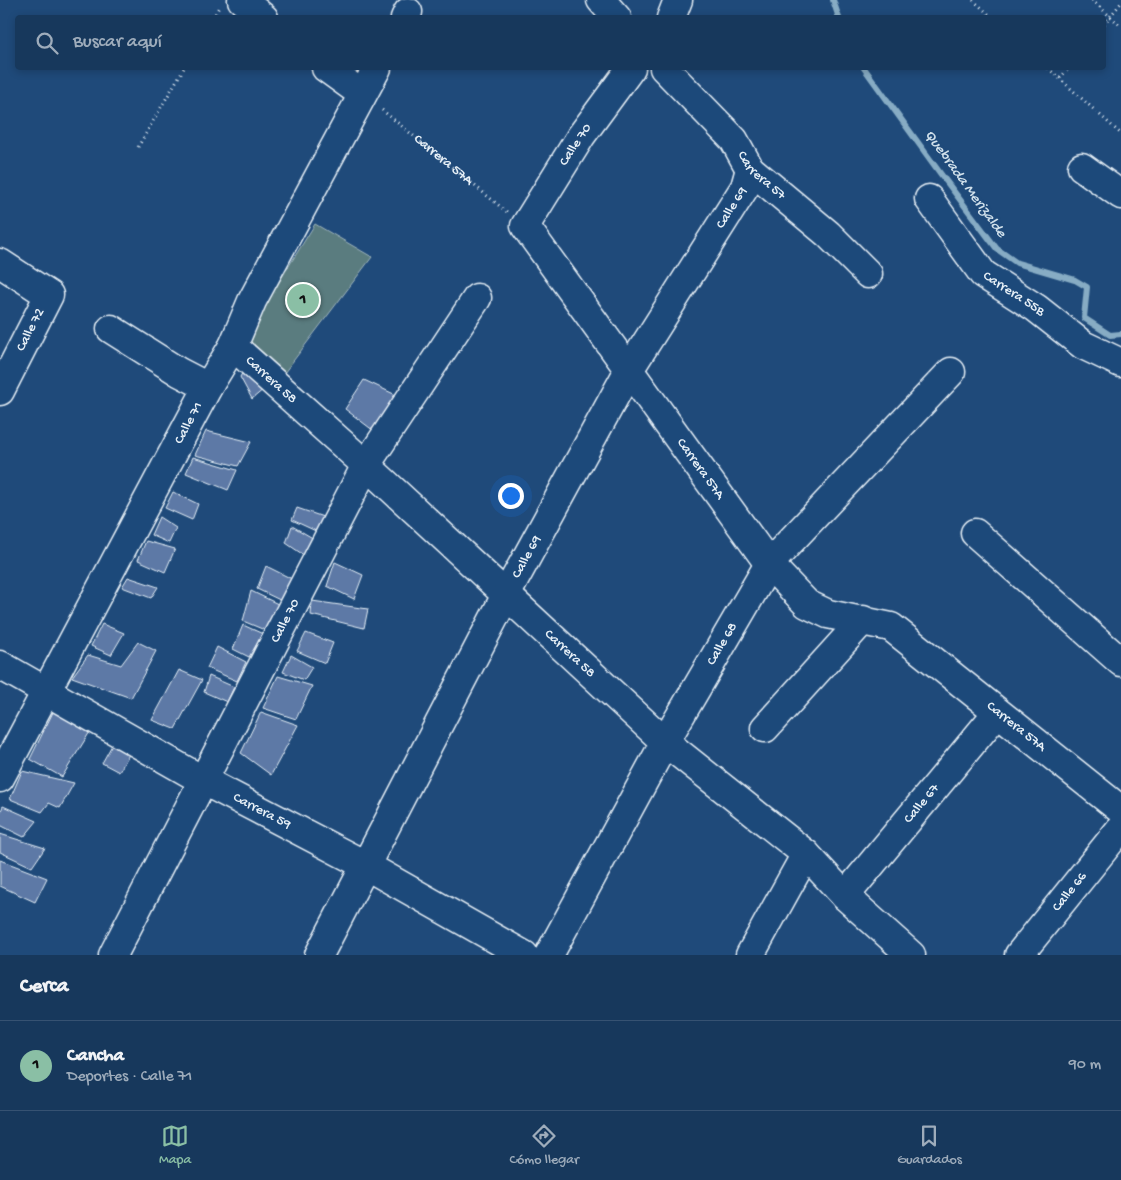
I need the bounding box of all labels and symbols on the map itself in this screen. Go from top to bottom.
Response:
street label: Calle 70 [556,121,596,169]
water label: Quebrada Merizalde [920,127,1011,242]
street label: Carrera 57A [410,131,477,190]
street label: Carrera 57 [733,148,790,204]
street label: Calle 69 [712,184,751,232]
street label: Carrera 55B [980,268,1049,321]
pin: 1 [287,281,319,319]
street label: Calle 72 [13,305,49,354]
street label: Carrera 58 [242,352,301,408]
street label: Calle 71 [171,399,207,447]
street label: Carrera 57A [673,435,729,503]
your location [498,483,524,509]
street label: Calle 69 [508,533,545,581]
street label: Calle 70 [267,596,304,646]
street label: Calle 68 [703,619,742,669]
street label: Carrera 58 [540,626,599,682]
street label: Carrera 57A [983,698,1050,756]
street label: Calle 67 [900,780,944,827]
street label: Carrera 59 [230,789,294,833]
street label: Calle 66 [1049,868,1091,915]

